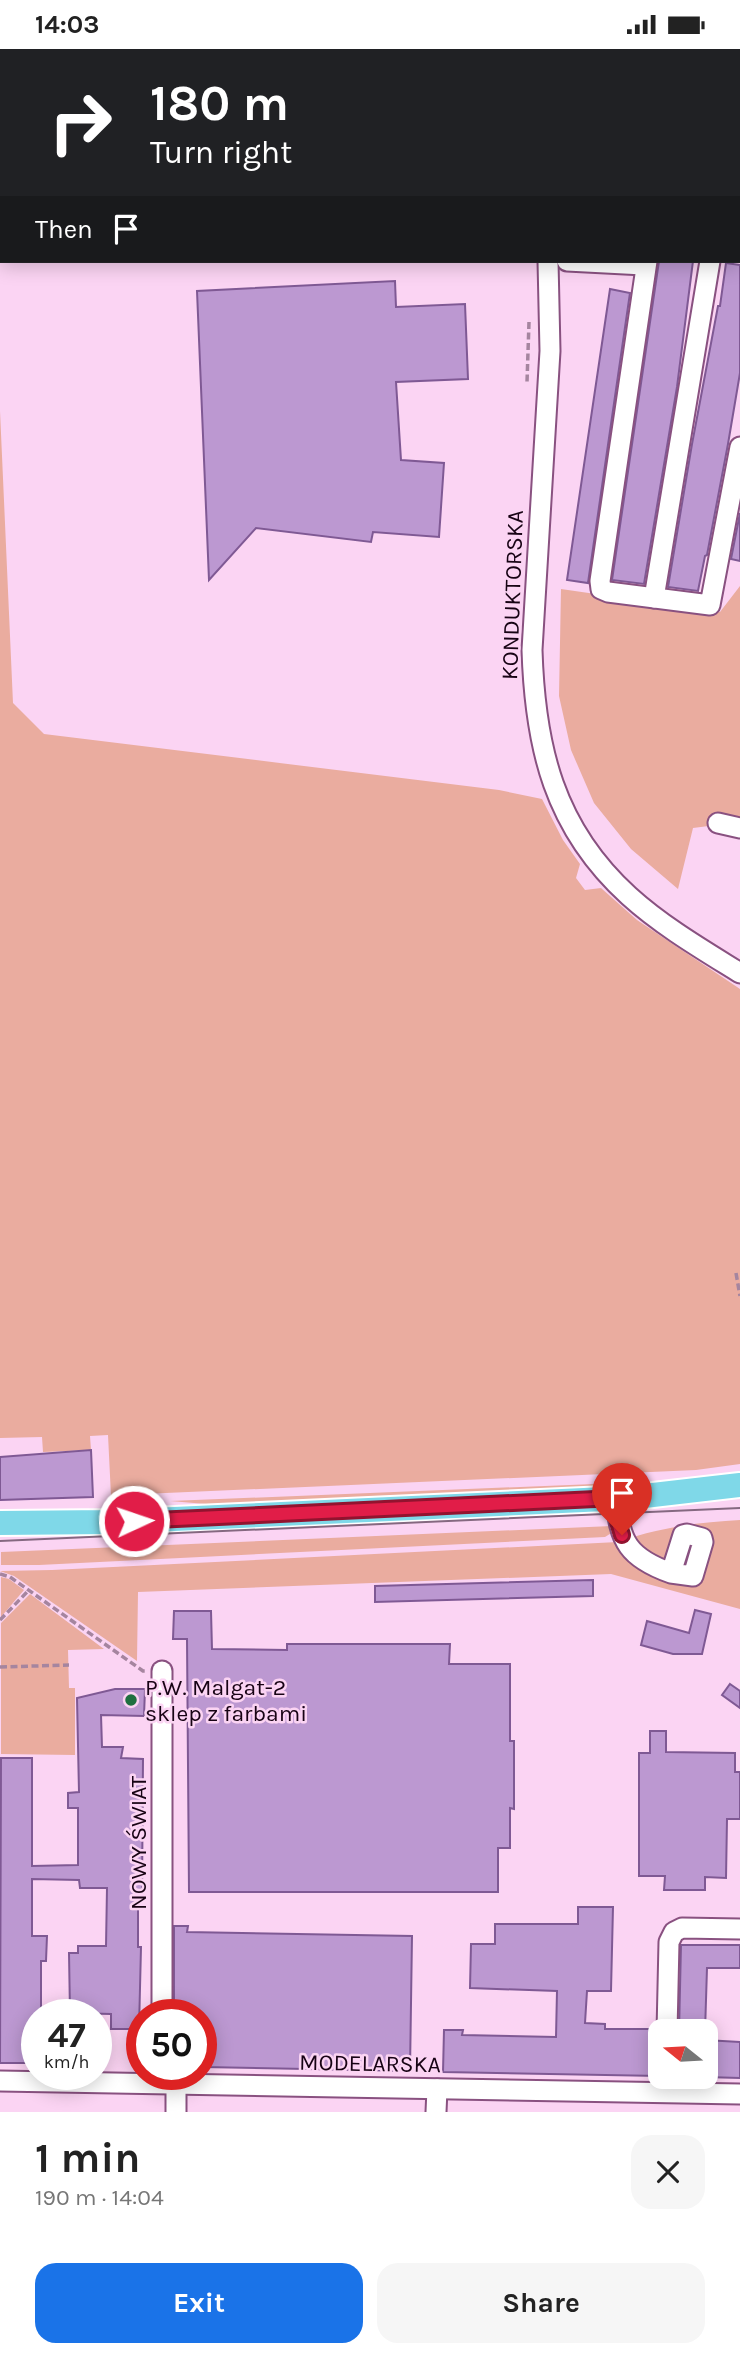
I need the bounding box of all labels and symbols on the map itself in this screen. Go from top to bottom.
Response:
street label: KONDUKTORSKA [496,509,529,681]
pin [592,1463,652,1535]
position arrow [97,1484,171,1558]
place label: P.W. Malgat-2 sklep z farbami [145,1674,307,1727]
marker: P.W. Malgat-2 sklep z farbami [123,1692,139,1708]
street label: NOWY ŚWIAT [125,1776,152,1910]
speed limit sign: 50 [126,1999,217,2090]
north arrow [648,2019,718,2089]
street label: MODELARSKA [299,2049,441,2078]

